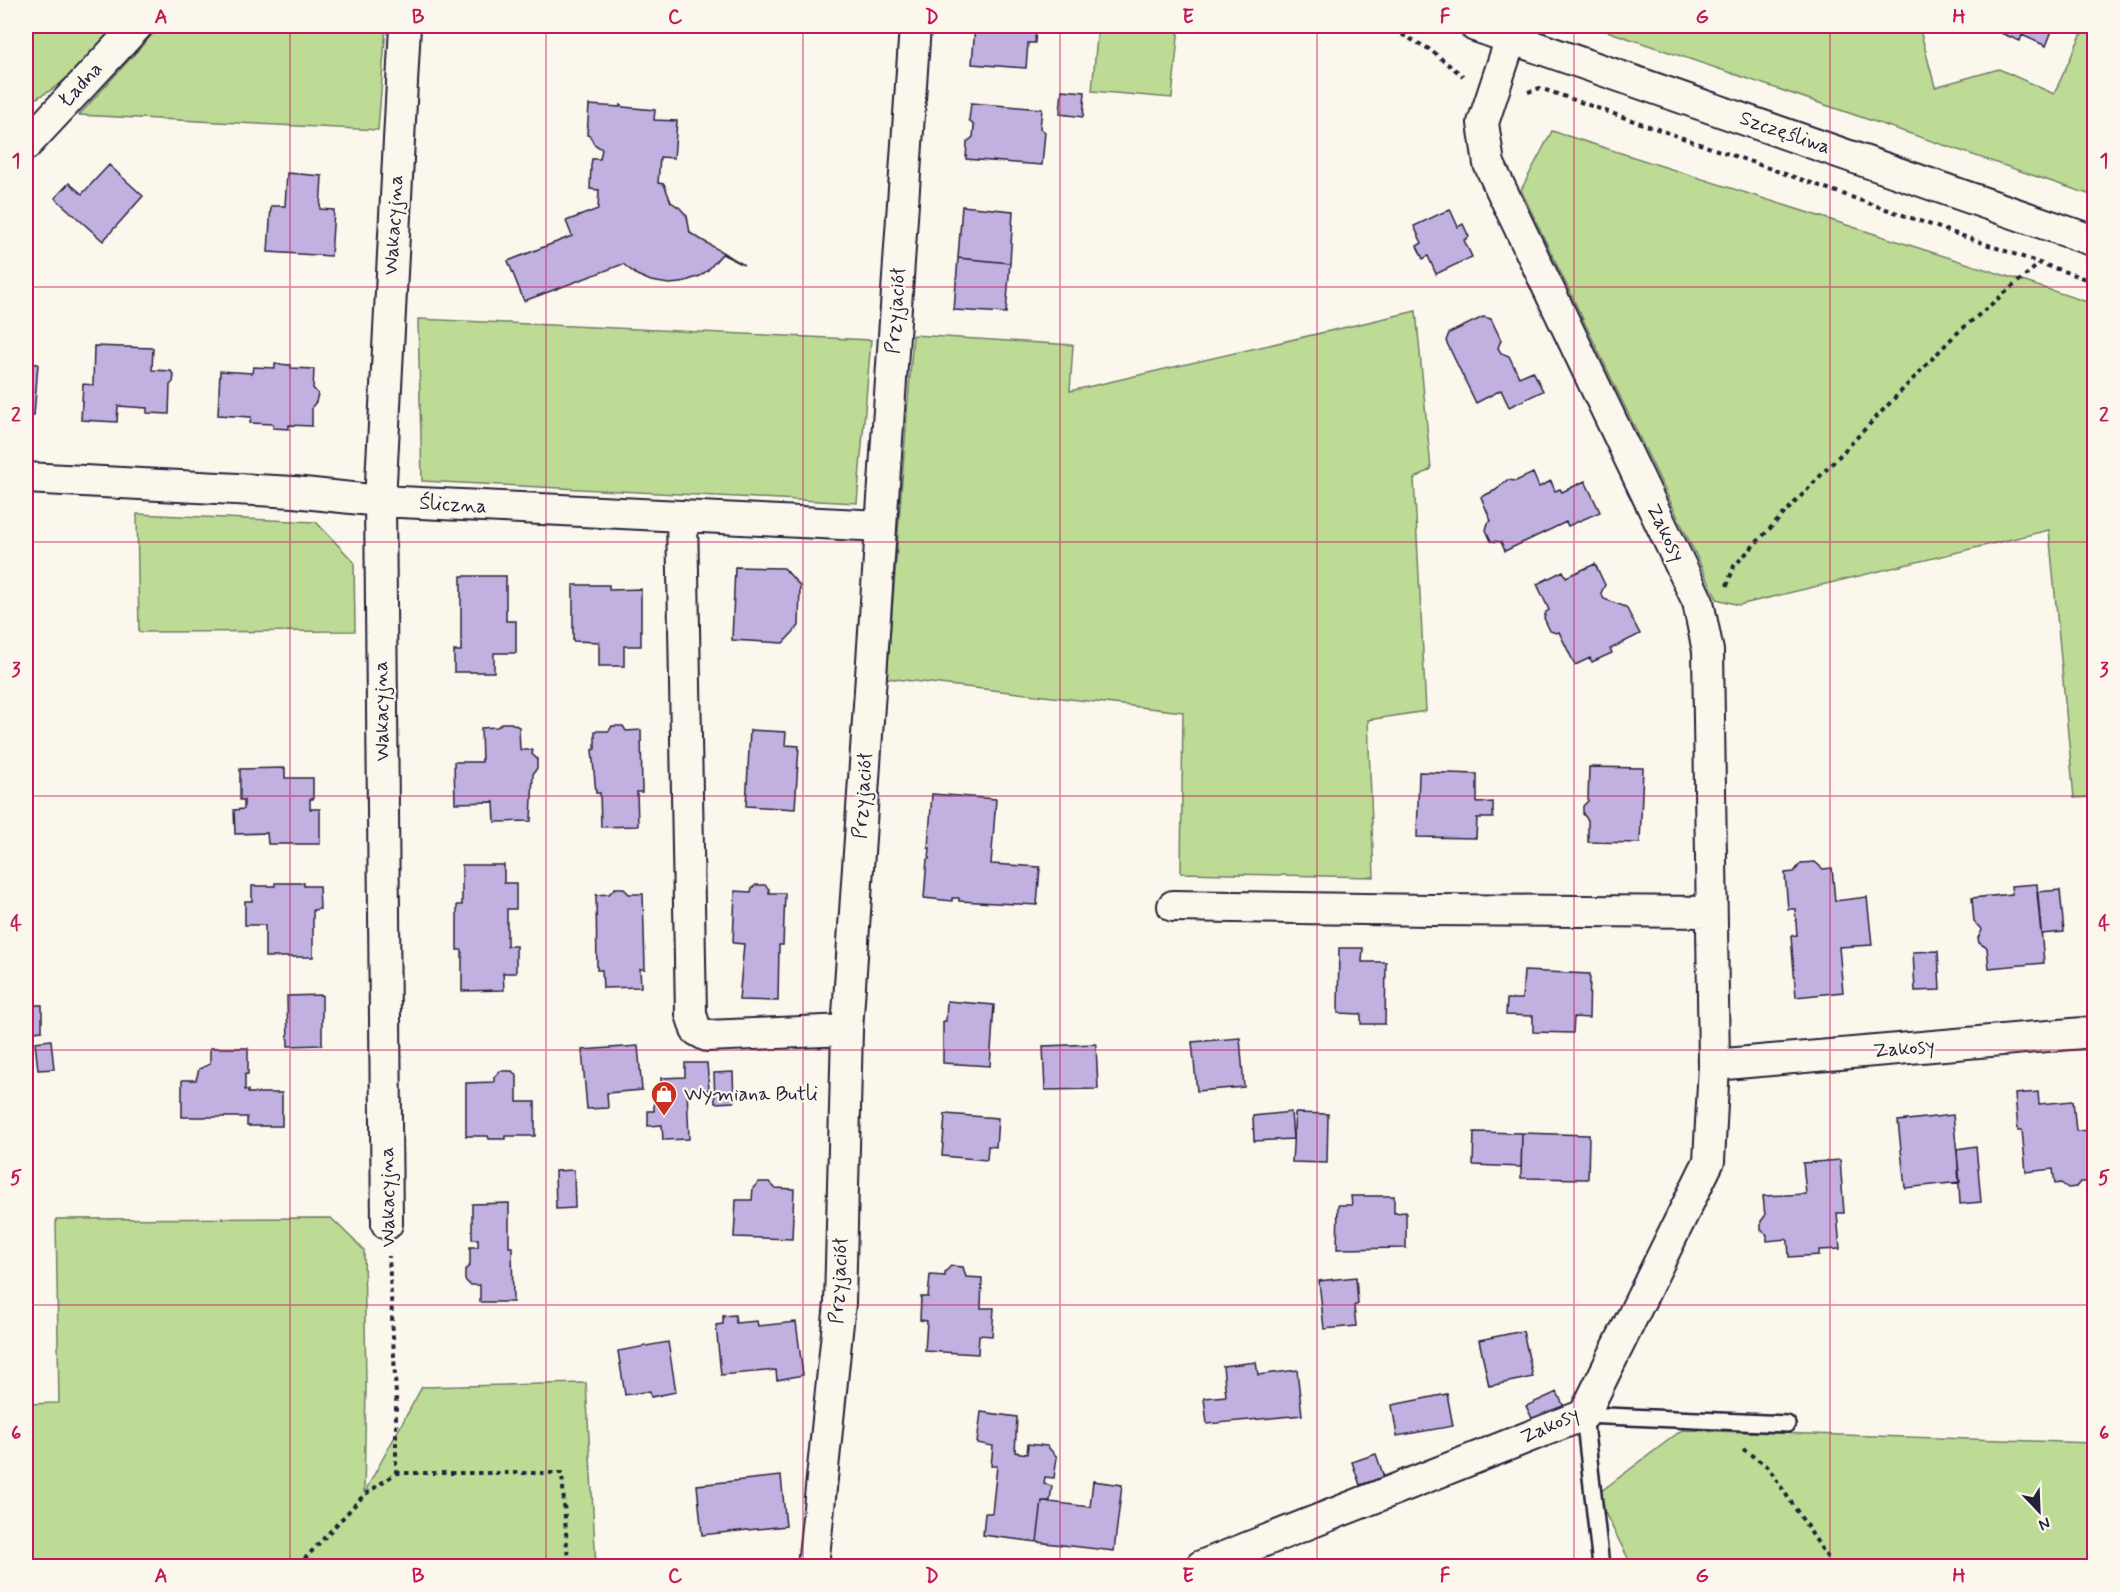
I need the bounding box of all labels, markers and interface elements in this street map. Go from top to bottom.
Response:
text: A [154,4,168,31]
text: B [412,4,425,31]
text: C [668,4,683,31]
text: D [925,4,939,31]
text: E [1182,4,1194,31]
text: F [1440,4,1451,31]
text: G [1695,4,1709,31]
text: H [1952,4,1966,31]
street label: Ładna [53,56,109,114]
street label: Szczęśliwa [1736,105,1834,161]
text: 1 [12,148,20,175]
text: 1 [2100,148,2108,175]
street label: Wakacyjna [378,174,410,276]
street label: Przyjaciół [880,267,912,355]
text: 2 [11,402,21,429]
text: 2 [2099,402,2109,429]
street label: Śliczna [419,490,487,520]
street label: Zakosy [1639,499,1691,567]
text: 3 [11,657,21,684]
text: 3 [2099,657,2109,684]
street label: Wakacyjna [368,660,396,762]
street label: Przyjaciół [847,752,879,840]
text: 4 [10,911,22,938]
text: 4 [2098,911,2110,938]
street label: Zakosy [1872,1033,1936,1065]
shop icon: Wymiana Butli [649,1079,679,1117]
place label: Wymiana Butli [684,1081,818,1108]
street label: Wakacyjna [374,1146,402,1248]
text: 5 [10,1165,22,1192]
text: 5 [2098,1165,2110,1192]
street label: Przyjaciół [823,1237,855,1325]
street label: Zakosy [1516,1401,1584,1451]
text: 6 [11,1420,21,1447]
text: 6 [2099,1420,2109,1447]
north arrow [2009,1481,2069,1541]
text: N [2035,1512,2053,1535]
text: A [154,1563,168,1590]
text: B [412,1563,425,1590]
text: C [668,1563,683,1590]
text: D [925,1563,939,1590]
text: E [1182,1563,1194,1590]
text: F [1440,1563,1451,1590]
text: G [1695,1563,1709,1590]
text: H [1952,1563,1966,1590]

